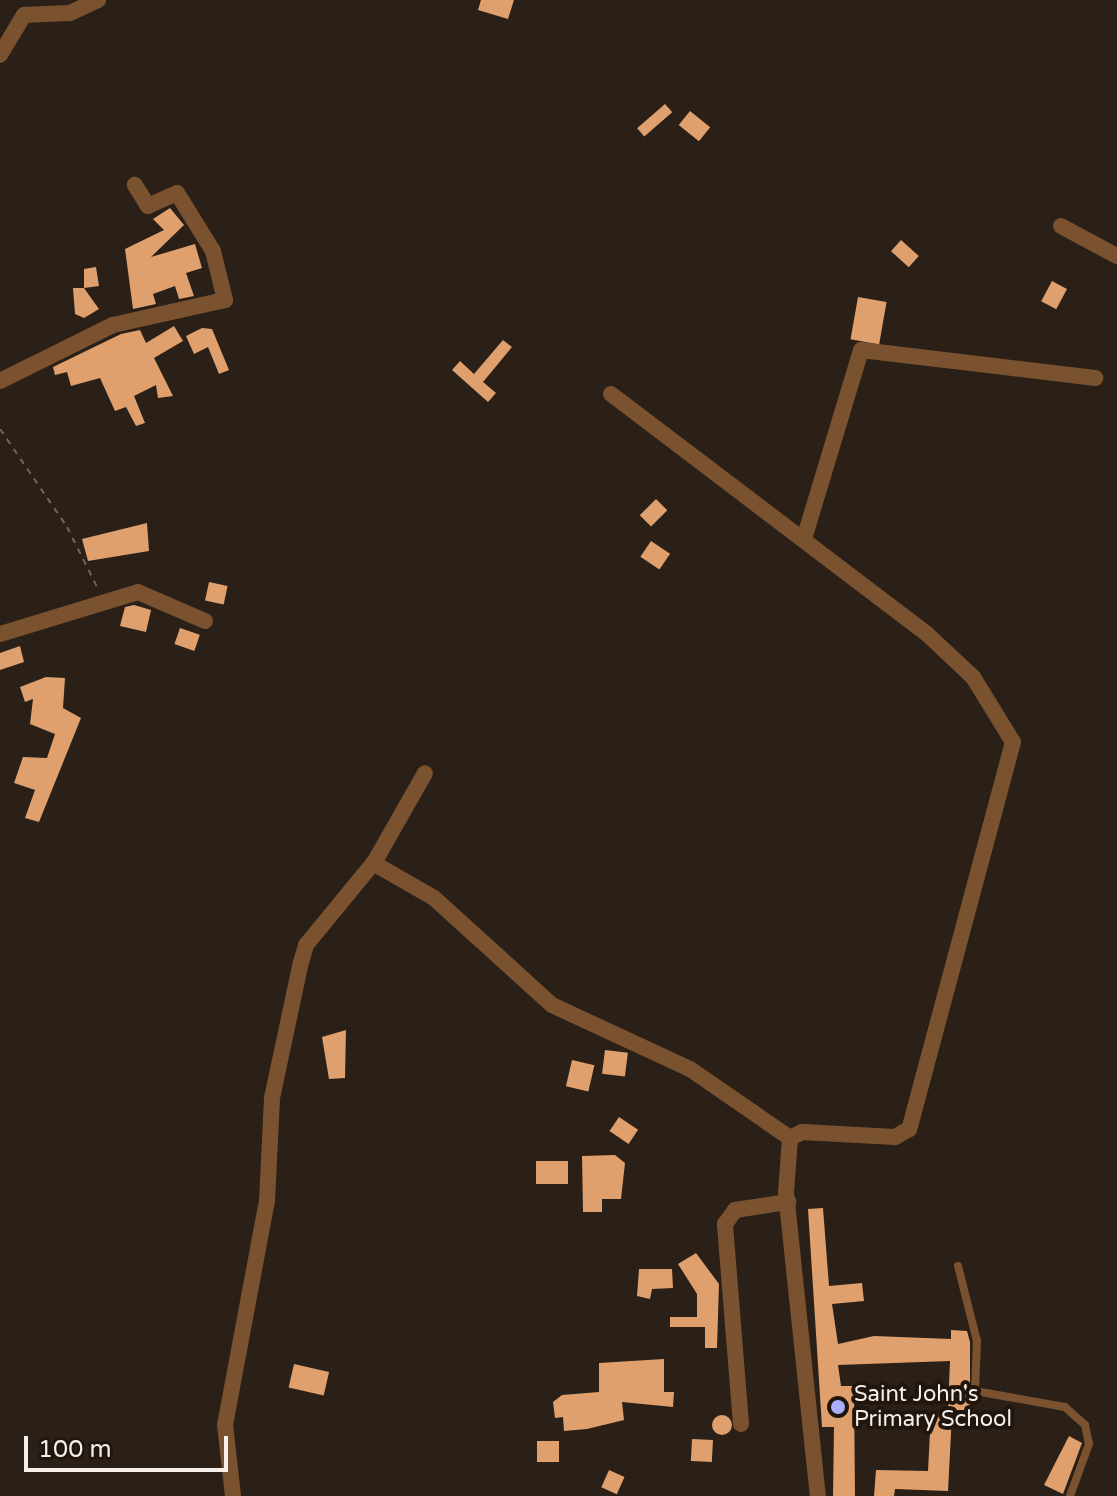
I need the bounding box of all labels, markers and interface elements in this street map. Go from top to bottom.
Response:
place label: Saint John's Primary School [854,1381,1012,1432]
marker: Saint John's Primary School [829,1398,847,1416]
scale bar [28,1420,232,1470]
text: 100 m [38,1435,112,1464]

